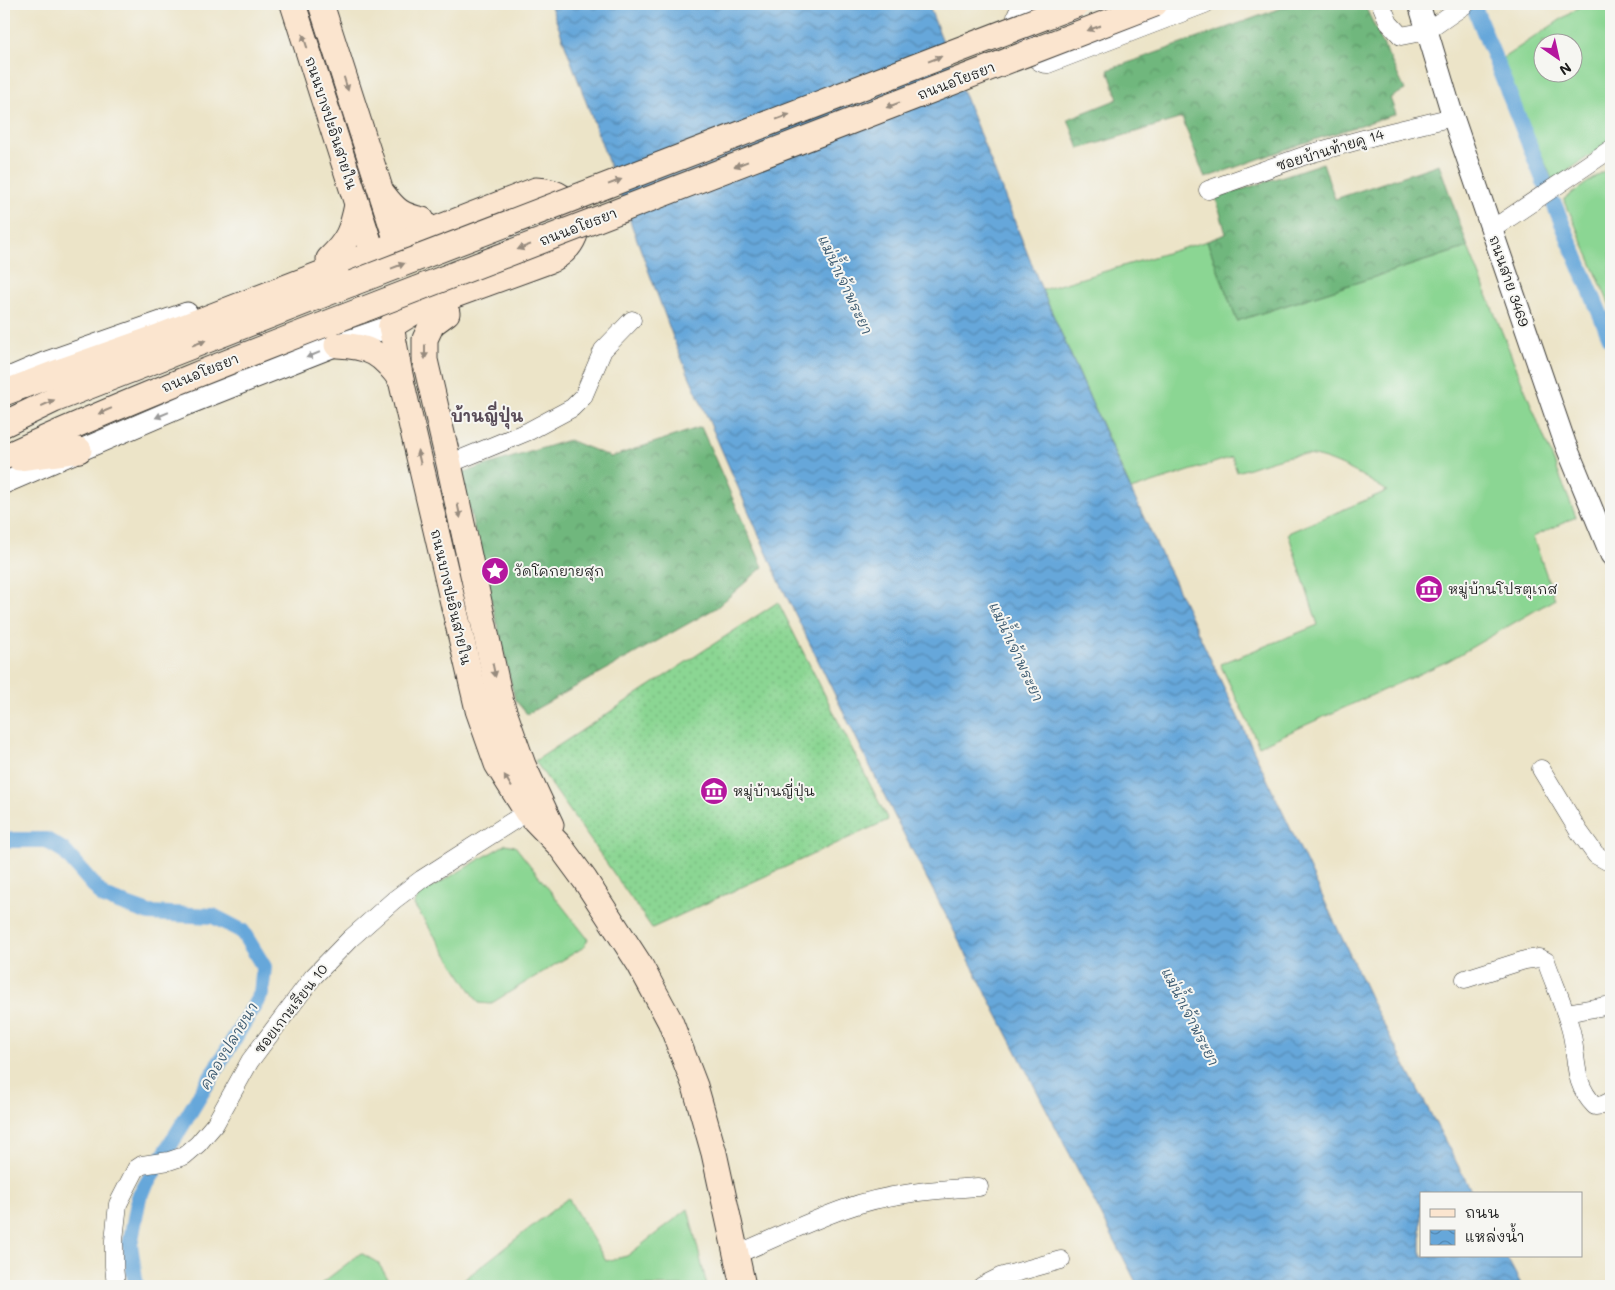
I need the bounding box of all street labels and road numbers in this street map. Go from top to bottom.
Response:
street label: ถนนบางปะอินสายใน [301,54,362,192]
street label: ถนนอโยธยา [914,57,997,104]
street label: ซอยบ้านท้ายคู 14 [1274,124,1387,176]
street label: ถนนอโยธยา [536,203,619,250]
street label: ถนนสาย 3469 [1485,233,1534,329]
street label: ถนนอโยธยา [158,348,241,397]
street label: ถนนบางปะอินสายใน [427,527,476,667]
street label: ซอยเกาะเรียน 10 [250,960,332,1058]

